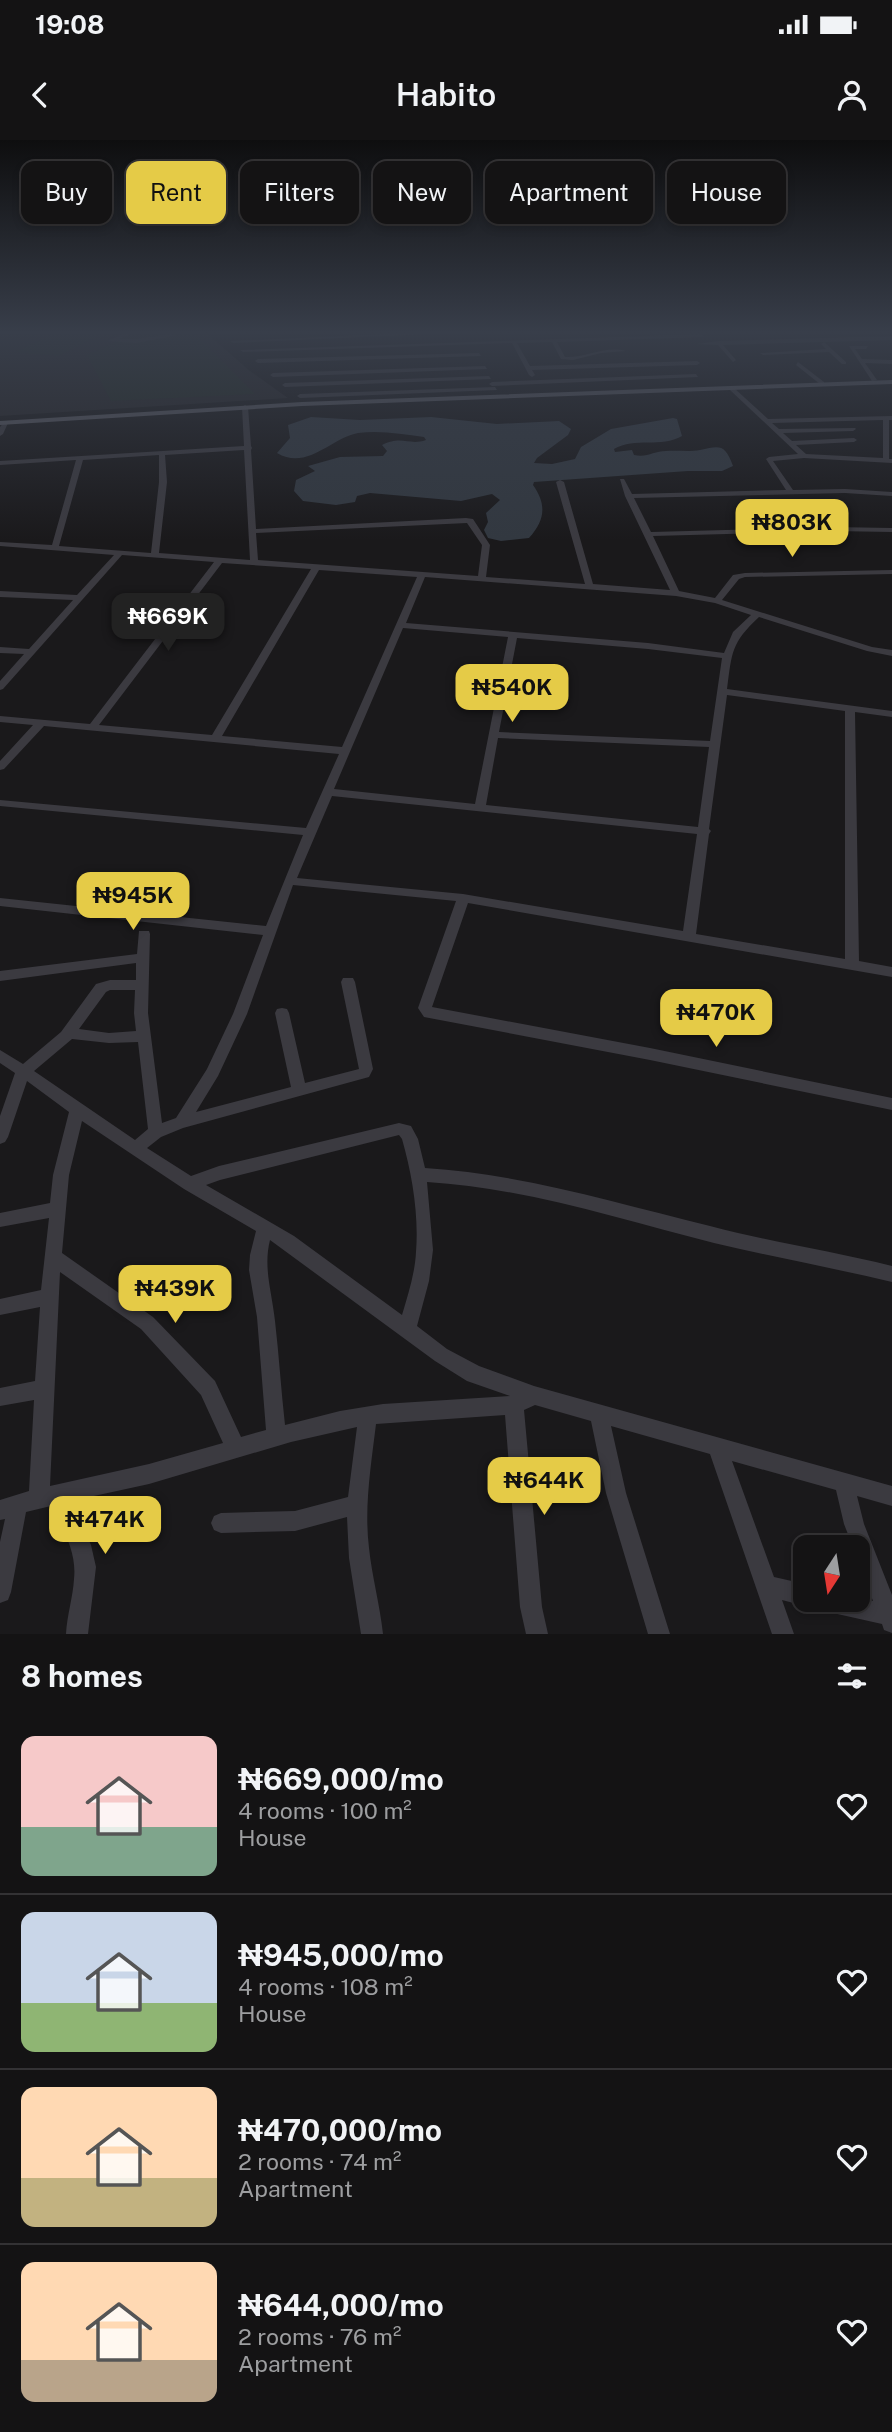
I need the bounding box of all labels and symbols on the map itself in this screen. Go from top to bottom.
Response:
pin: ₦803K [743,500,841,559]
pin: ₦669K [119,594,217,653]
pin: ₦540K [463,664,561,724]
pin: ₦945K [84,872,182,932]
pin: ₦470K [667,990,765,1049]
pin: ₦439K [126,1266,224,1325]
pin: ₦644K [495,1458,593,1517]
pin: ₦474K [56,1496,154,1556]
north arrow [793,1535,870,1612]

